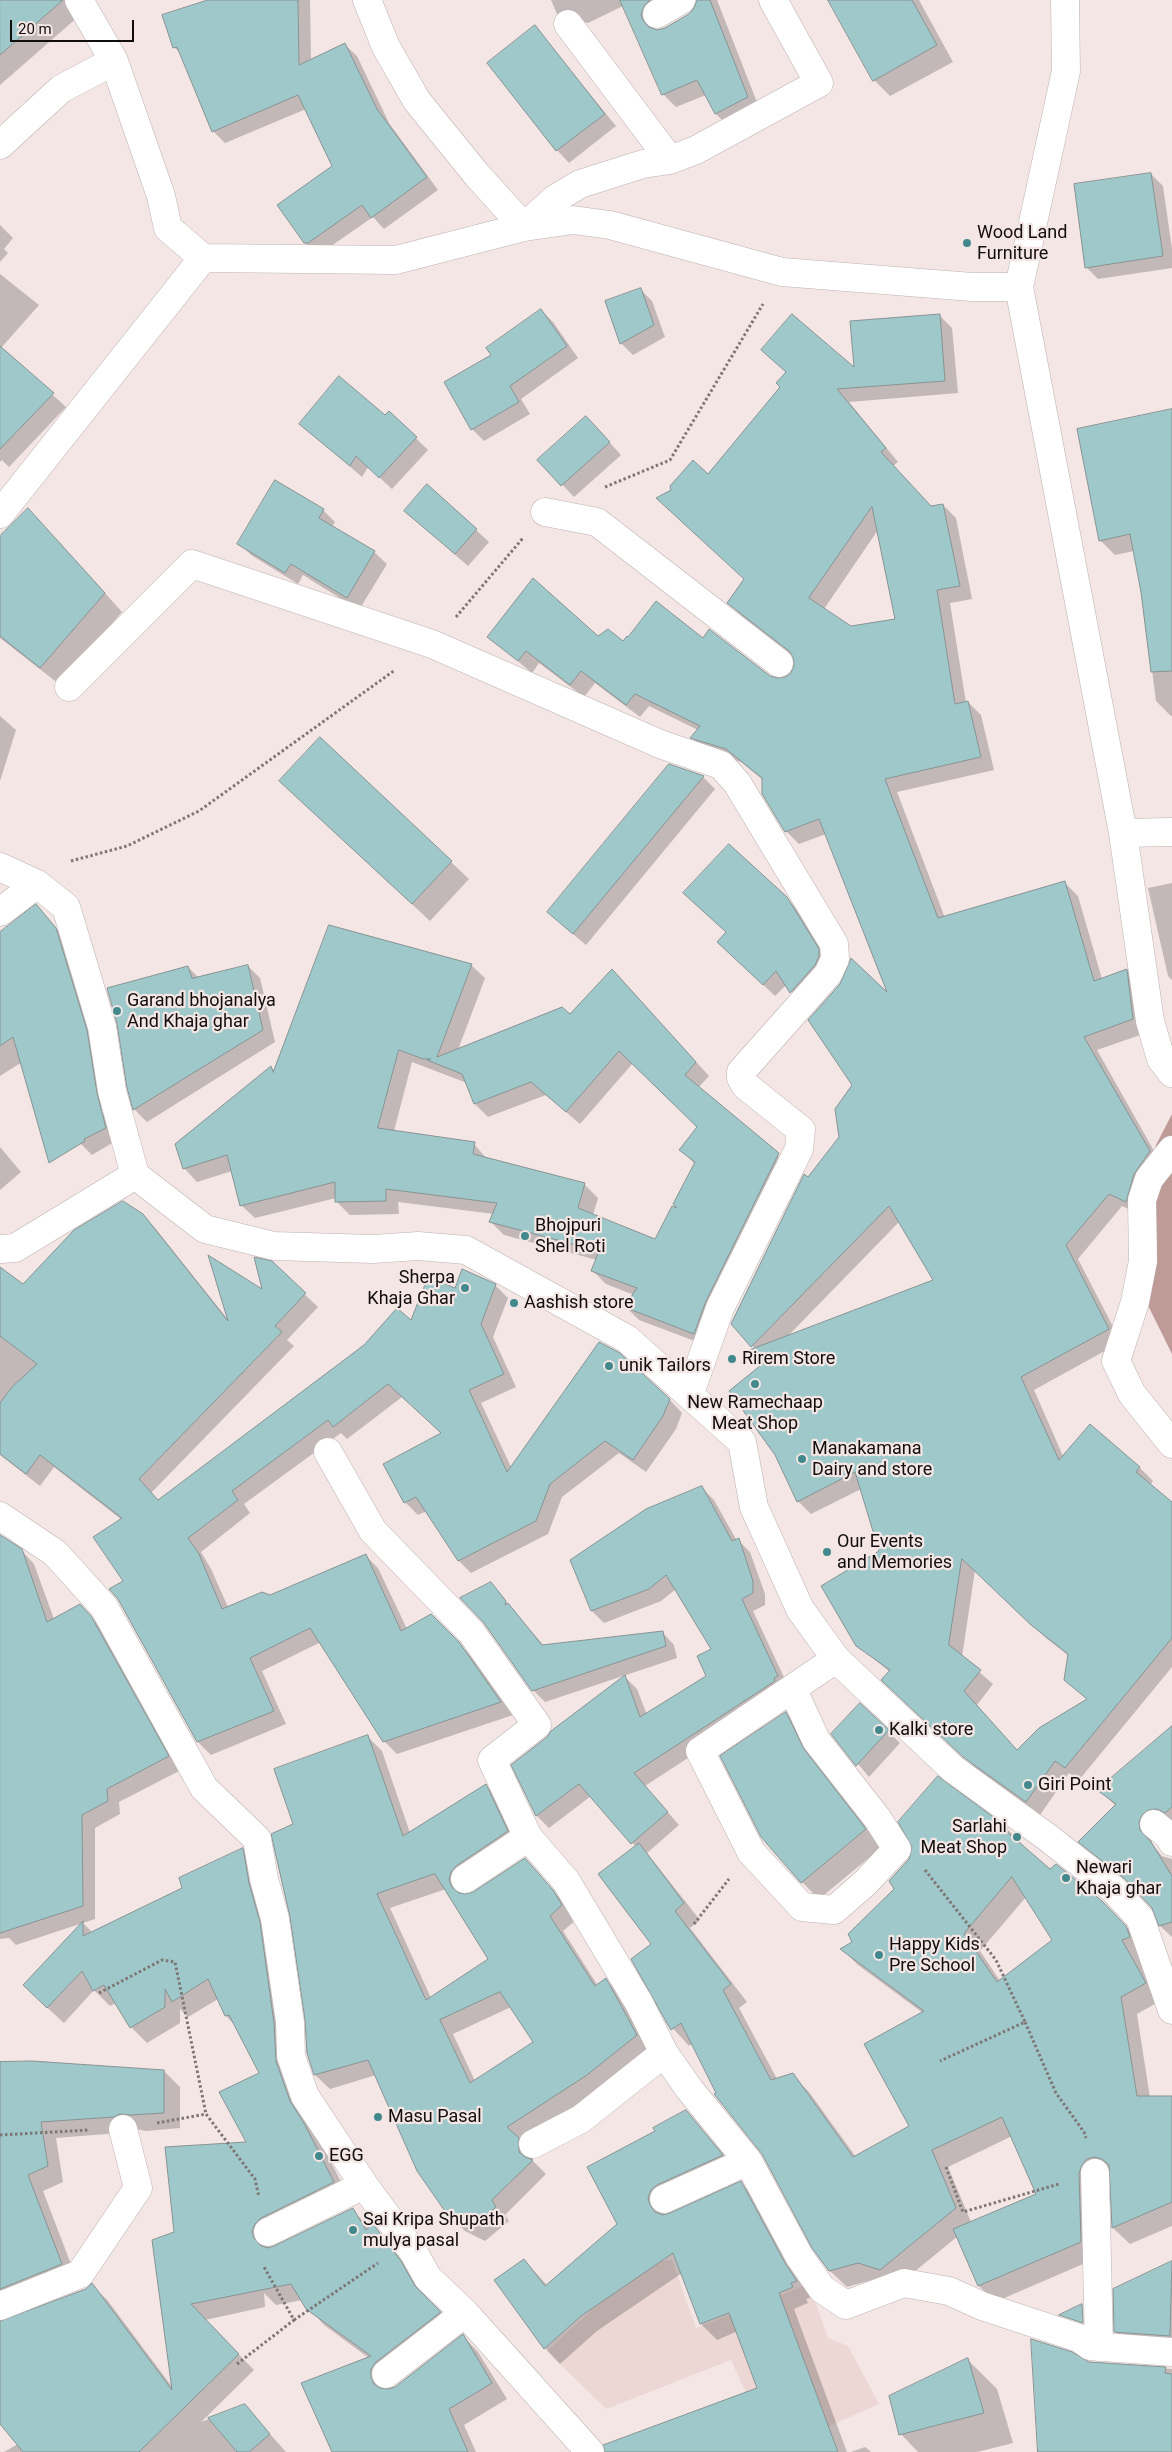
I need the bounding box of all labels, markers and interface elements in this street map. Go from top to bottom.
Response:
scale bar [12,10,136,42]
text: 20 m [18,20,52,38]
place label: Wood Land Furniture [977,222,1067,264]
marker: Wood Land Furniture [961,237,973,249]
place label: Garand bhojanalya And Khaja ghar [127,990,276,1032]
marker: Garand bhojanalya And Khaja ghar [111,1005,123,1017]
place label: Bhojpuri Shel Roti [535,1215,606,1258]
marker: Bhojpuri Shel Roti [519,1230,531,1242]
place label: Sherpa Khaja Ghar [367,1267,455,1310]
marker: Sherpa Khaja Ghar [459,1282,471,1294]
place label: Aashish store [524,1292,634,1314]
marker: Aashish store [508,1297,520,1309]
place label: Rirem Store [742,1348,835,1370]
marker: Rirem Store [726,1353,738,1365]
place label: unik Tailors [619,1355,711,1377]
marker: unik Tailors [603,1360,615,1372]
marker: New Ramechaap Meat Shop [749,1378,761,1390]
place label: New Ramechaap Meat Shop [687,1392,823,1435]
place label: Manakamana Dairy and store [812,1438,932,1480]
marker: Manakamana Dairy and store [796,1453,808,1465]
place label: Our Events and Memories [837,1531,952,1574]
marker: Our Events and Memories [821,1546,833,1558]
place label: Kalki store [889,1719,973,1741]
marker: Kalki store [873,1724,885,1736]
place label: Giri Point [1038,1774,1111,1796]
marker: Giri Point [1022,1779,1034,1791]
place label: Sarlahi Meat Shop [921,1816,1007,1858]
marker: Sarlahi Meat Shop [1011,1831,1023,1843]
place label: Newari Khaja ghar [1076,1857,1161,1900]
marker: Newari Khaja ghar [1060,1872,1072,1884]
place label: Happy Kids Pre School [889,1934,980,1976]
marker: Happy Kids Pre School [873,1949,885,1961]
place label: Masu Pasal [388,2106,482,2128]
marker: Masu Pasal [372,2111,384,2123]
place label: EGG [329,2145,364,2167]
marker: EGG [313,2150,325,2162]
place label: Sai Kripa Shupath mulya pasal [363,2209,505,2252]
marker: Sai Kripa Shupath mulya pasal [347,2224,359,2236]

